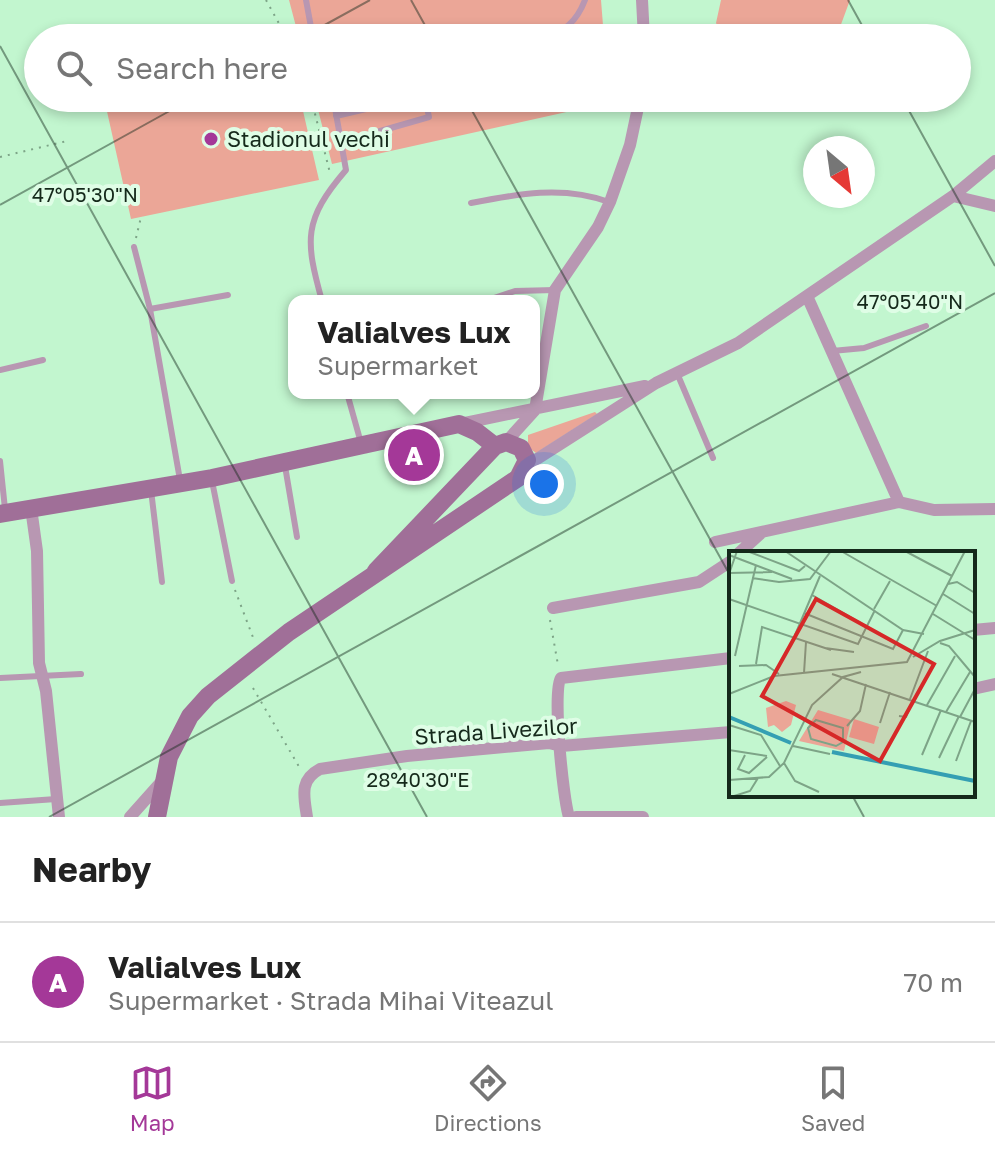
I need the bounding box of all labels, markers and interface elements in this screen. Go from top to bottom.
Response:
search box [24,24,971,112]
icon: search [52,46,96,90]
text: Search here [116,50,288,86]
place label: Stadionul vechi [227,125,390,152]
marker: Stadionul vechi [202,130,220,148]
north arrow [803,136,875,208]
text: 47°05'30"N [32,182,138,206]
text: 47°05'40"N [857,289,963,313]
popup [288,295,540,399]
text: Valialves Lux [317,314,511,350]
text: Supermarket [317,350,478,381]
pin: A [388,425,440,485]
your location [524,464,564,504]
inset map [729,551,975,797]
street label: Strada Livezilor [413,711,579,750]
text: 28°40'30"E [367,767,469,791]
text: Nearby [32,849,152,889]
text: Valialves Lux [108,949,301,985]
text: A [49,967,67,998]
text: 70 m [904,967,963,998]
text: Supermarket · Strada Mihai Viteazul [108,985,554,1016]
tab: Map [130,1061,175,1136]
tab: Directions [434,1061,542,1136]
tab: Saved [801,1061,865,1136]

